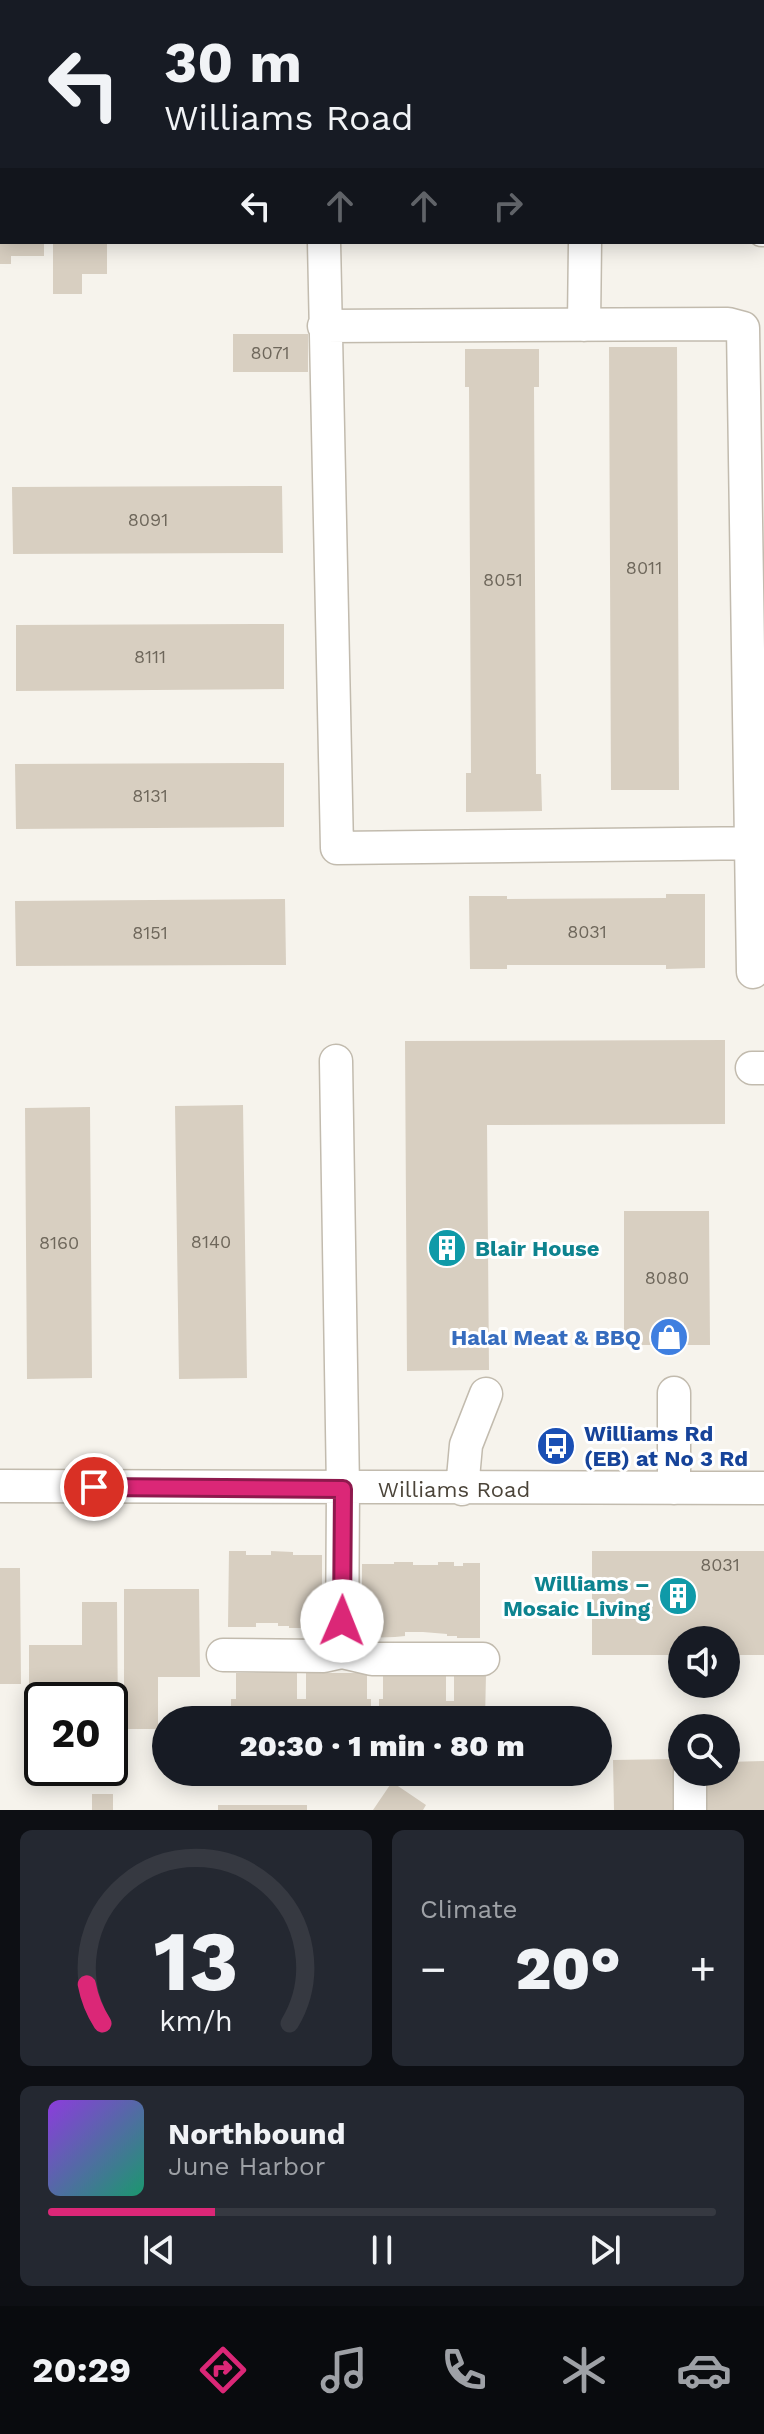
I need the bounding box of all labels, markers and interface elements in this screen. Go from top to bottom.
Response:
text: 30 m [164,30,302,96]
icon: left [32,32,136,136]
text: Williams Road [164,97,414,139]
icon: left [234,184,278,228]
icon: ahead [318,184,362,228]
icon: ahead [402,184,446,228]
icon: right [486,184,530,228]
house number: 8071 [250,342,290,363]
house number: 8091 [128,509,168,530]
house number: 8011 [626,557,662,578]
house number: 8051 [483,569,523,590]
house number: 8111 [134,646,166,667]
house number: 8131 [132,785,168,806]
house number: 8031 [567,921,607,942]
house number: 8151 [132,922,168,943]
building icon: Blair House [426,1227,468,1269]
house number: 8140 [191,1231,231,1252]
house number: 8160 [39,1232,79,1253]
place label: Blair House [475,1236,599,1261]
house number: 8080 [645,1267,689,1288]
shop icon: Halal Meat & BBQ [648,1316,690,1358]
place label: Halal Meat & BBQ [451,1325,641,1350]
place label: Williams Rd (EB) at No 3 Rd [584,1421,748,1471]
bus stop icon: Williams Rd (EB) at No 3 Rd [535,1425,577,1467]
pin [60,1453,128,1521]
icon: arrive [72,1465,116,1509]
street label: Williams Road [378,1477,530,1502]
house number: 8031 [700,1554,740,1575]
place label: Williams – Mosaic Living [503,1571,651,1621]
building icon: Williams – Mosaic Living [657,1575,699,1617]
position arrow [300,1579,384,1663]
map controls [668,1626,740,1786]
button: sound [668,1626,740,1698]
speed limit sign: 20 [24,1682,128,1786]
button: search [668,1714,740,1786]
text: 20:30 · 1 min · 80 m [239,1728,525,1763]
text: Climate [420,1894,518,1924]
text: 13 [153,1913,239,2010]
text: 20° [515,1933,621,2004]
text: − [420,1943,447,1995]
text: + [689,1943,716,1995]
text: km/h [159,2004,233,2038]
text: Northbound [168,2116,345,2151]
text: June Harbor [168,2151,325,2181]
icon: previous [137,2228,181,2272]
icon: pause [360,2228,404,2272]
icon: next [583,2228,627,2272]
icon: directions [195,2342,251,2398]
icon: music [316,2342,372,2398]
icon: phone [436,2342,492,2398]
icon: climate [556,2342,612,2398]
icon: car [676,2342,732,2398]
text: 20:29 [32,2349,131,2391]

